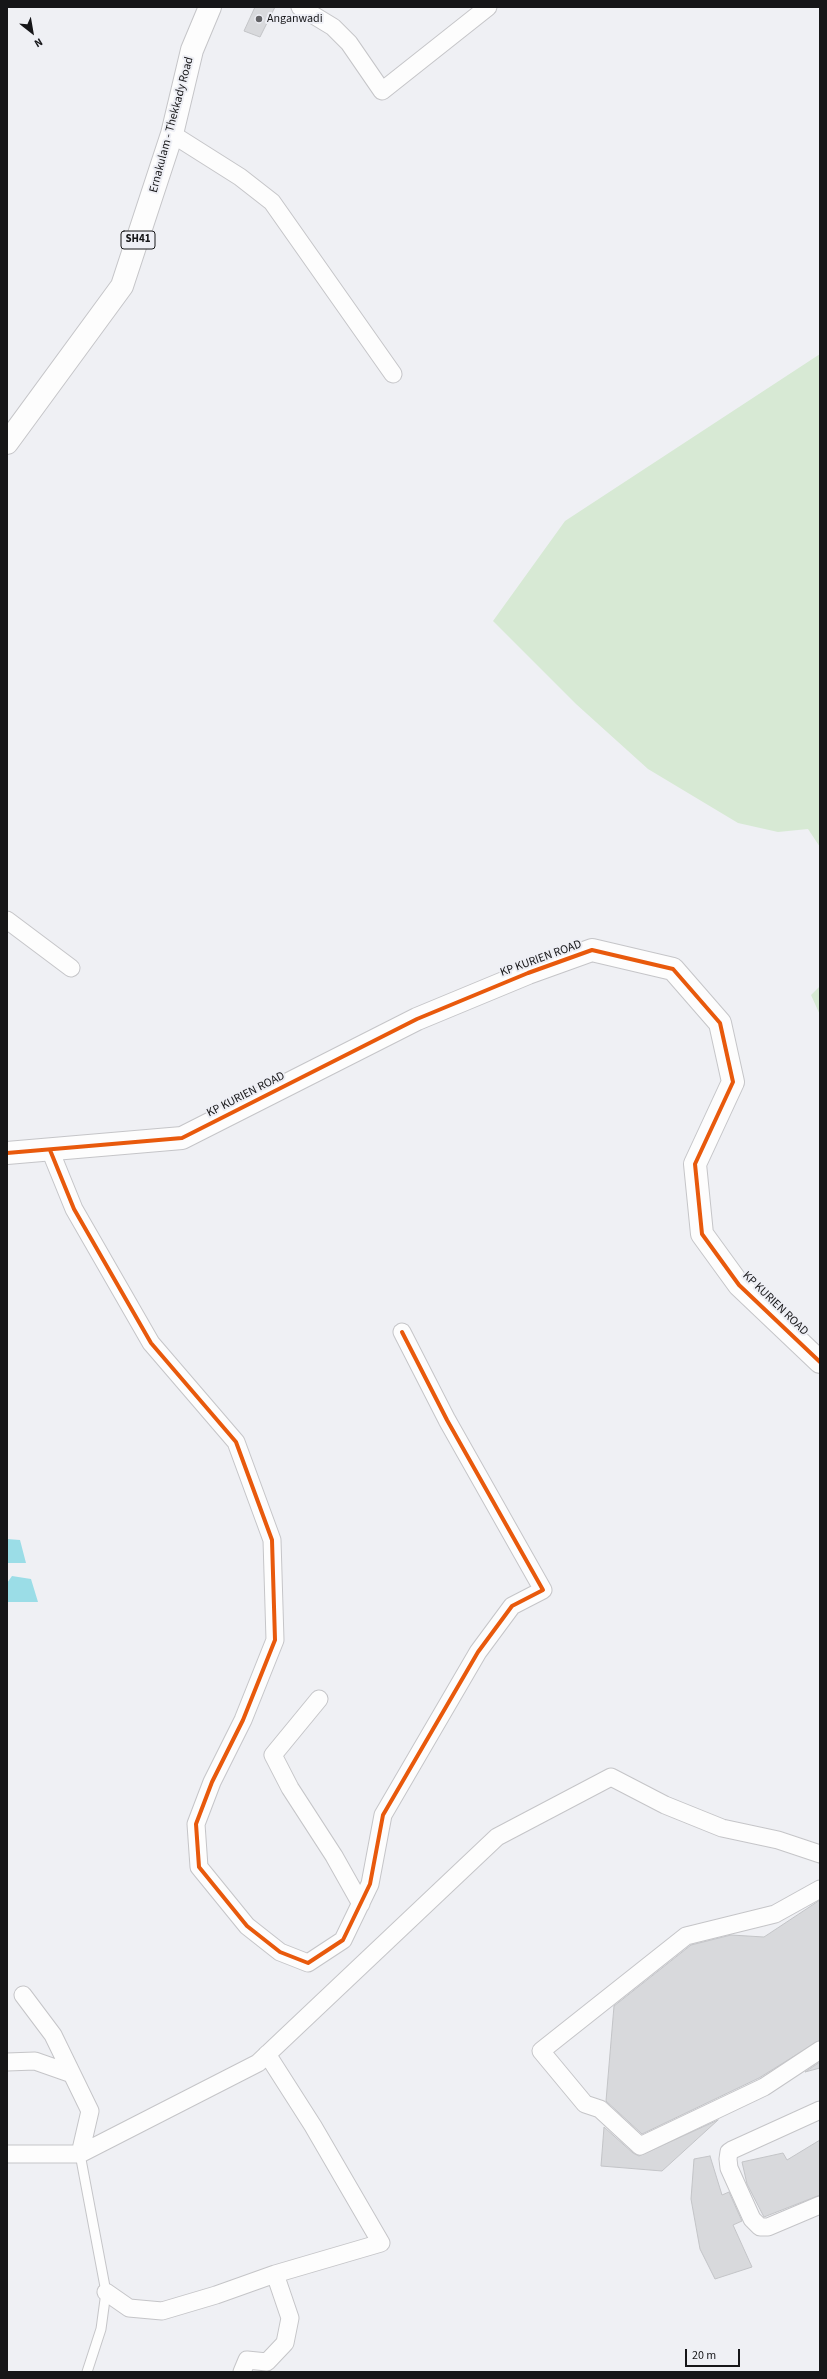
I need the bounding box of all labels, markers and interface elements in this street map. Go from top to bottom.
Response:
north arrow [12,12,52,52]
place label: Anganwadi [267,12,323,26]
marker: Anganwadi [254,14,264,24]
text: N [31,34,45,51]
street label: Ernakulam - Thekkady Road [147,55,197,195]
road number: SH41 [121,231,155,249]
street label: KP KURIEN ROAD [498,938,584,980]
street label: KP KURIEN ROAD [205,1069,287,1121]
street label: KP KURIEN ROAD [739,1269,811,1339]
scale bar [687,2341,742,2367]
text: 20 m [692,2347,716,2364]

